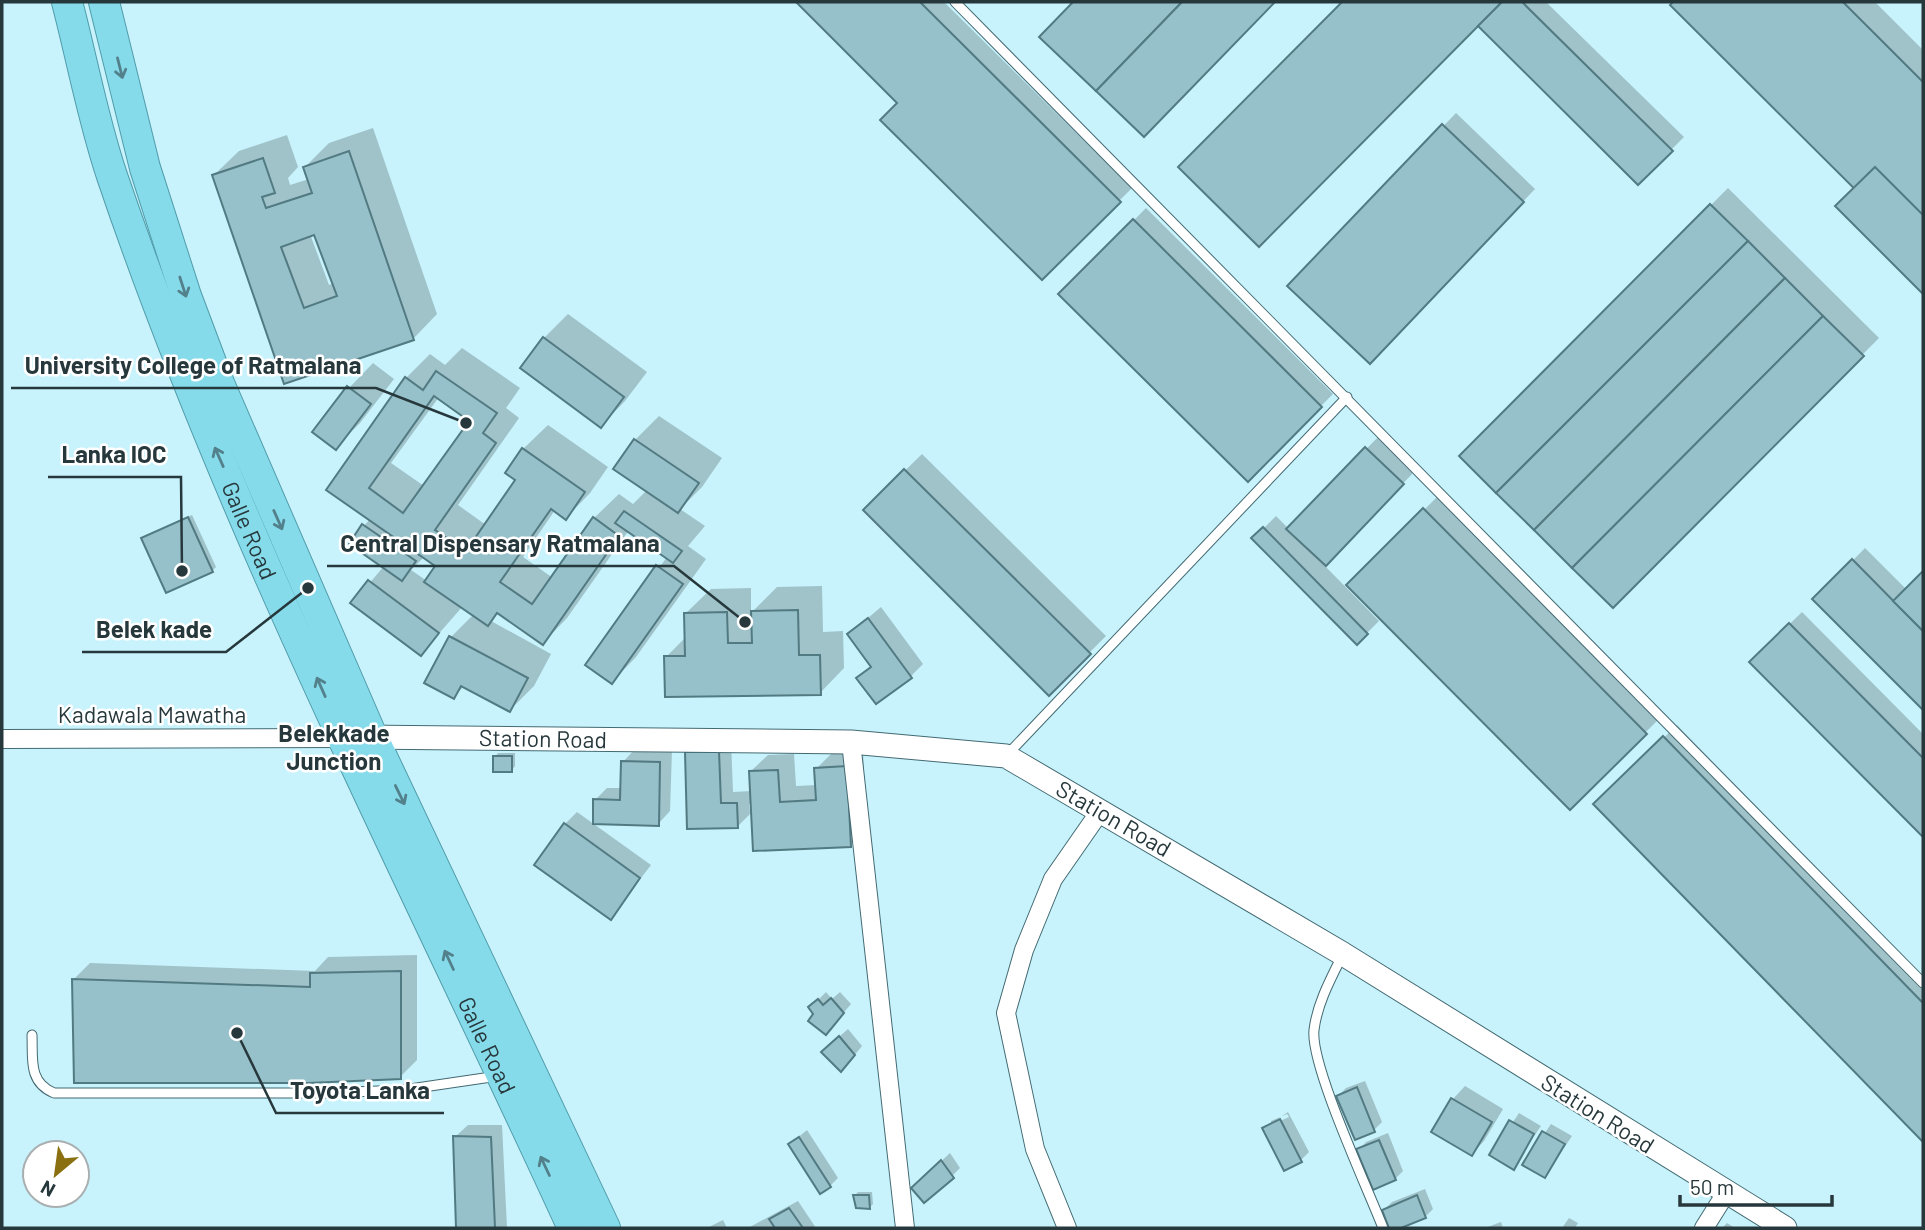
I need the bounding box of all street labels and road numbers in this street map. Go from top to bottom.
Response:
street label: Galle Road [216,477,283,584]
street label: Kadawala Mawatha [58,700,246,728]
street label: Station Road [479,723,607,753]
street label: Station Road [1052,774,1176,862]
street label: Galle Road [453,992,522,1098]
street label: Station Road [1536,1067,1660,1159]

